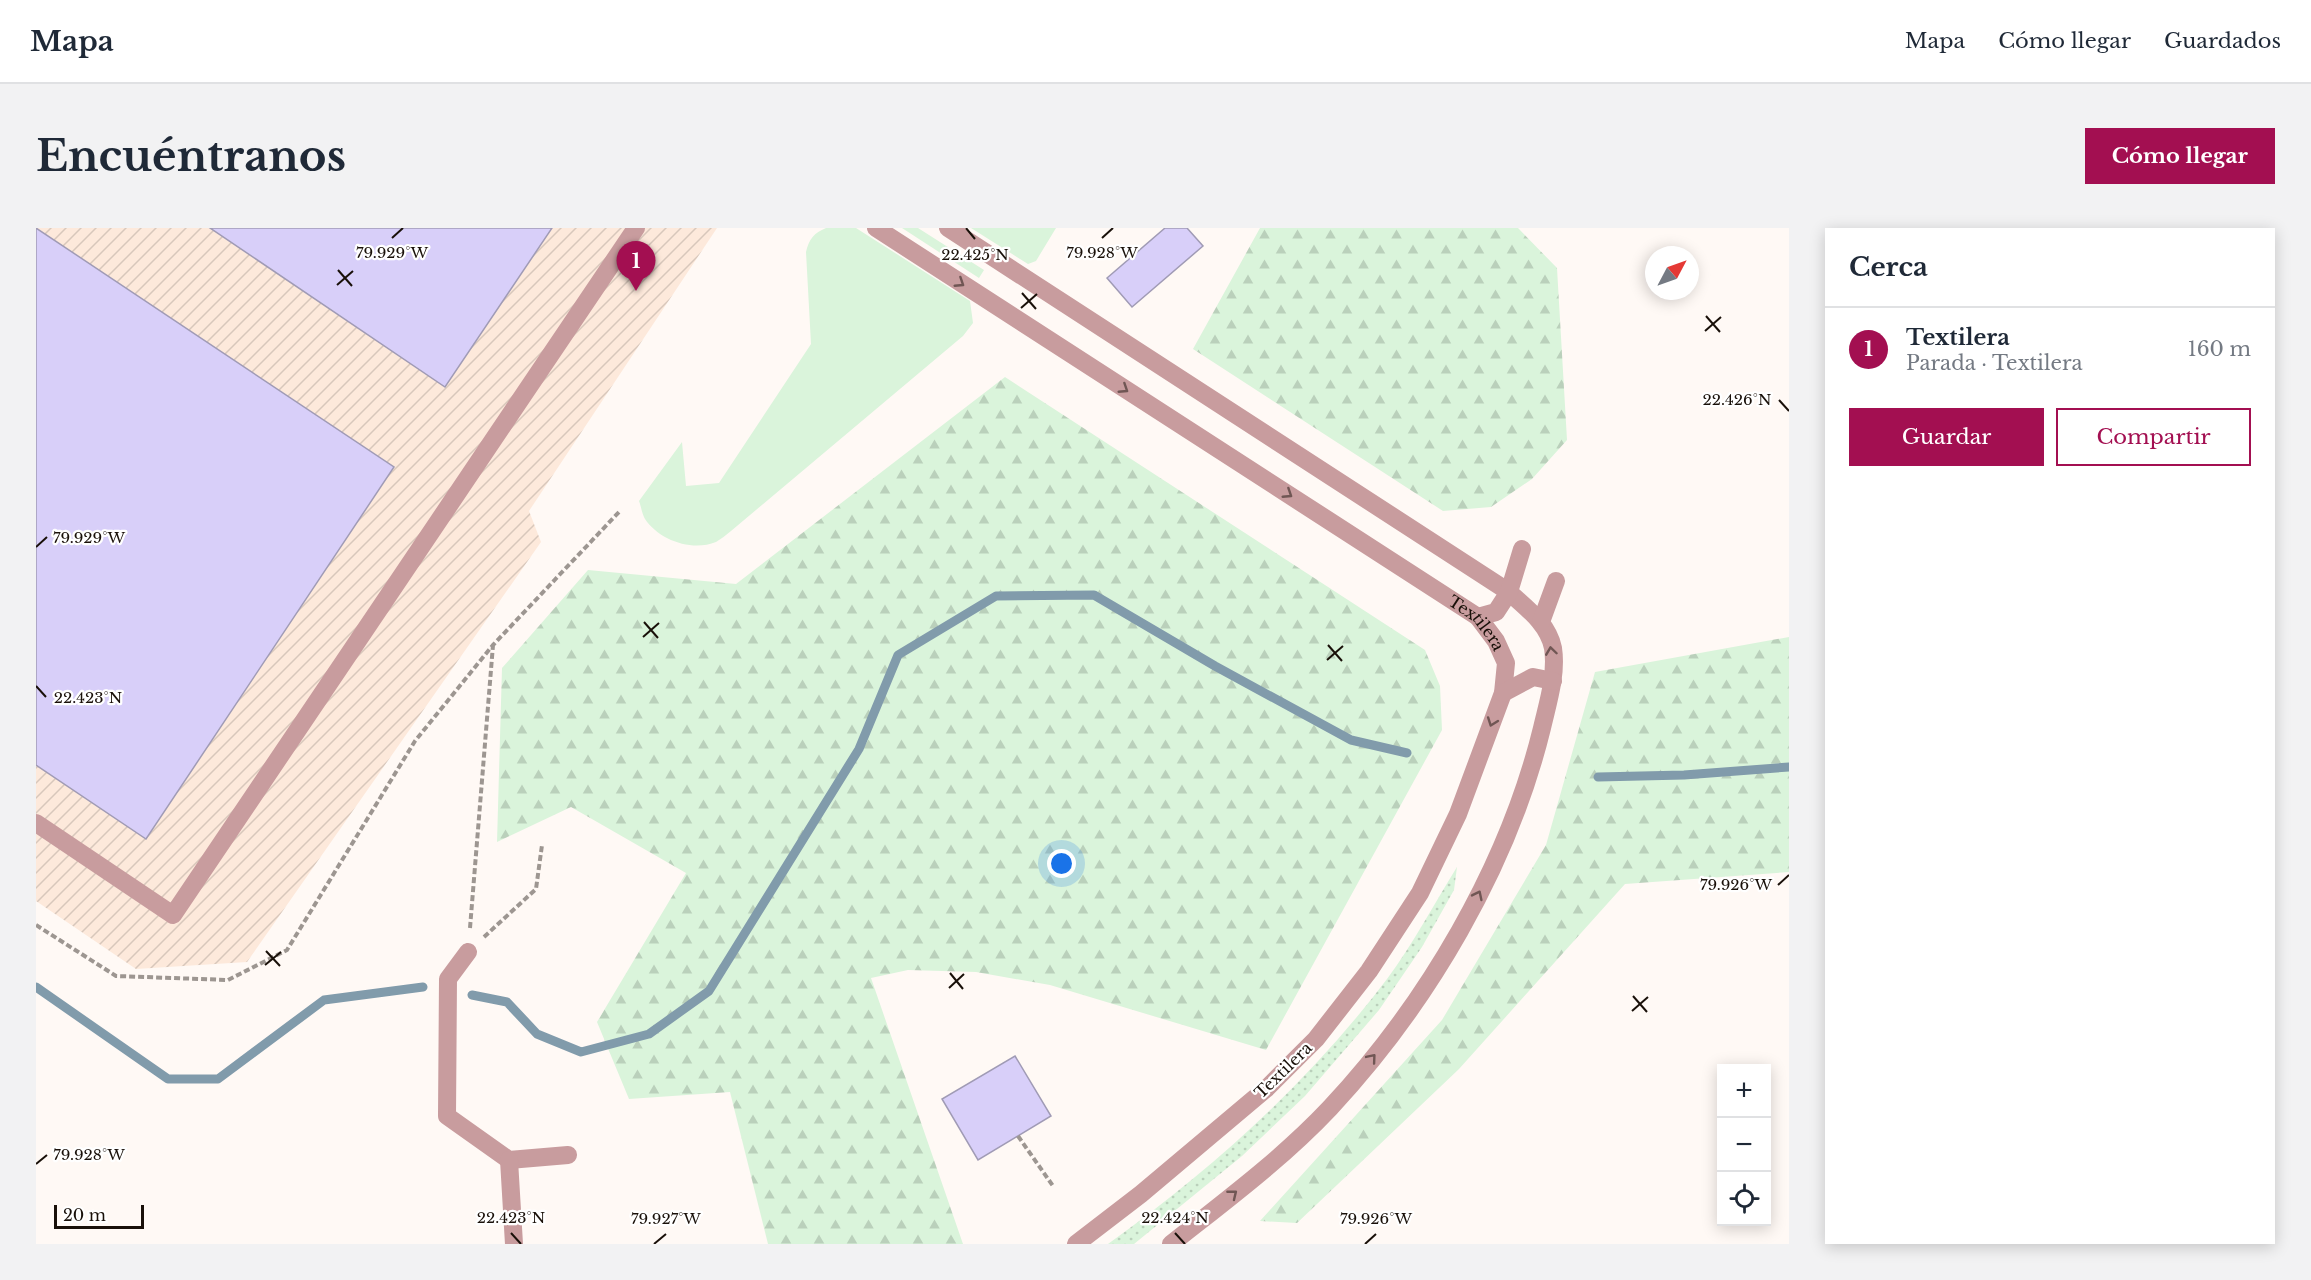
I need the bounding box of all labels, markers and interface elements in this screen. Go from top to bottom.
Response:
text: Mapa [30,24,114,59]
text: Mapa [1905,28,1965,54]
text: Cómo llegar [1998,28,2131,54]
text: Guardados [2164,28,2281,54]
button: Cómo llegar [2085,128,2275,184]
text: Encuéntranos [36,130,346,182]
pin: 1 [616,242,656,291]
text: 79.929°W [356,243,428,262]
text: 79.928°W [1066,243,1138,262]
text: 22.425°N [941,245,1009,264]
north arrow [1645,246,1699,300]
text: Cerca [1849,251,1928,283]
one-way arrow [954,275,964,287]
text: Textilera [1906,324,2010,351]
text: 1 [1864,337,1873,361]
text: 160 m [2188,337,2251,361]
text: Parada · Textilera [1906,351,2083,375]
one-way arrow [1118,381,1128,393]
text: 22.426°N [1703,390,1771,409]
button: Guardar [1849,408,2044,466]
button: Compartir [2056,408,2251,466]
one-way arrow [1281,487,1292,498]
text: 79.929°W [53,528,125,547]
street label: Textilera [1445,591,1509,654]
one-way arrow [1546,646,1558,656]
text: 22.423°N [54,688,122,707]
one-way arrow [1487,716,1500,727]
your location [1047,849,1076,878]
text: 79.926°W [1700,875,1772,894]
one-way arrow [1470,890,1482,901]
street label: Textilera [1250,1038,1316,1102]
one-way arrow [1364,1054,1375,1065]
map controls [1717,1064,1771,1226]
button: + [1717,1064,1771,1118]
button: − [1717,1118,1771,1172]
text: 79.928°W [53,1145,125,1164]
button: locate [1717,1172,1771,1226]
one-way arrow [1226,1191,1237,1202]
scale bar [54,1202,144,1230]
text: 20 m [63,1205,106,1225]
text: 22.423°N [477,1208,545,1227]
text: 22.424°N [1141,1208,1209,1227]
text: 79.927°W [631,1209,701,1228]
text: 79.926°W [1340,1209,1412,1228]

